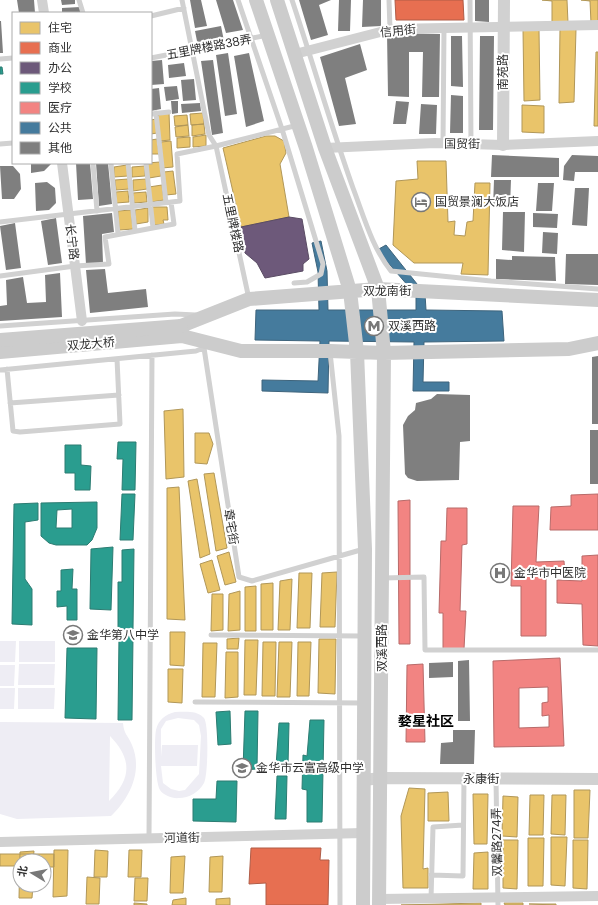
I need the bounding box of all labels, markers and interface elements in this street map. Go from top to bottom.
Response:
legend [12,12,152,164]
text: 住宅 [48,19,72,36]
street label: 信用街 [379,20,417,41]
street label: 五里牌楼路38弄 [165,30,253,63]
text: 商业 [48,39,72,56]
street label: 南苑路 [494,54,511,90]
text: 办公 [48,59,72,76]
text: 学校 [48,79,72,96]
text: 医疗 [48,99,72,116]
text: 公共 [48,119,72,136]
street label: 国贸街 [444,135,480,152]
text: 其他 [48,139,72,156]
hotel icon: 国贸景澜大饭店 [410,191,432,213]
street label: 五里牌楼路 [219,192,248,254]
place label: 国贸景澜大饭店 [435,193,519,210]
street label: 长宁路 [62,223,83,261]
street label: 双龙南街 [363,282,411,299]
metro station icon: 双溪西路 [363,315,385,337]
place label: 双溪西路 [388,317,436,334]
street label: 双龙大桥 [66,333,116,354]
street label: 章宅街 [220,508,243,546]
hospital icon: 金华市中医院 [489,562,511,584]
place label: 金华市中医院 [514,564,586,581]
school or university icon: 金华第八中学 [62,624,84,646]
street label: 双溪西路 [373,624,390,672]
place label: 金华第八中学 [87,626,159,643]
district label: 婺星社区 [398,711,454,731]
school or university icon: 金华市云富高级中学 [231,757,253,779]
place label: 金华市云富高级中学 [256,759,364,776]
street label: 永康街 [463,770,499,787]
street label: 双馨路274弄 [487,807,506,877]
street label: 河道街 [164,829,200,846]
north arrow [12,853,52,893]
text: 北 [13,864,31,878]

